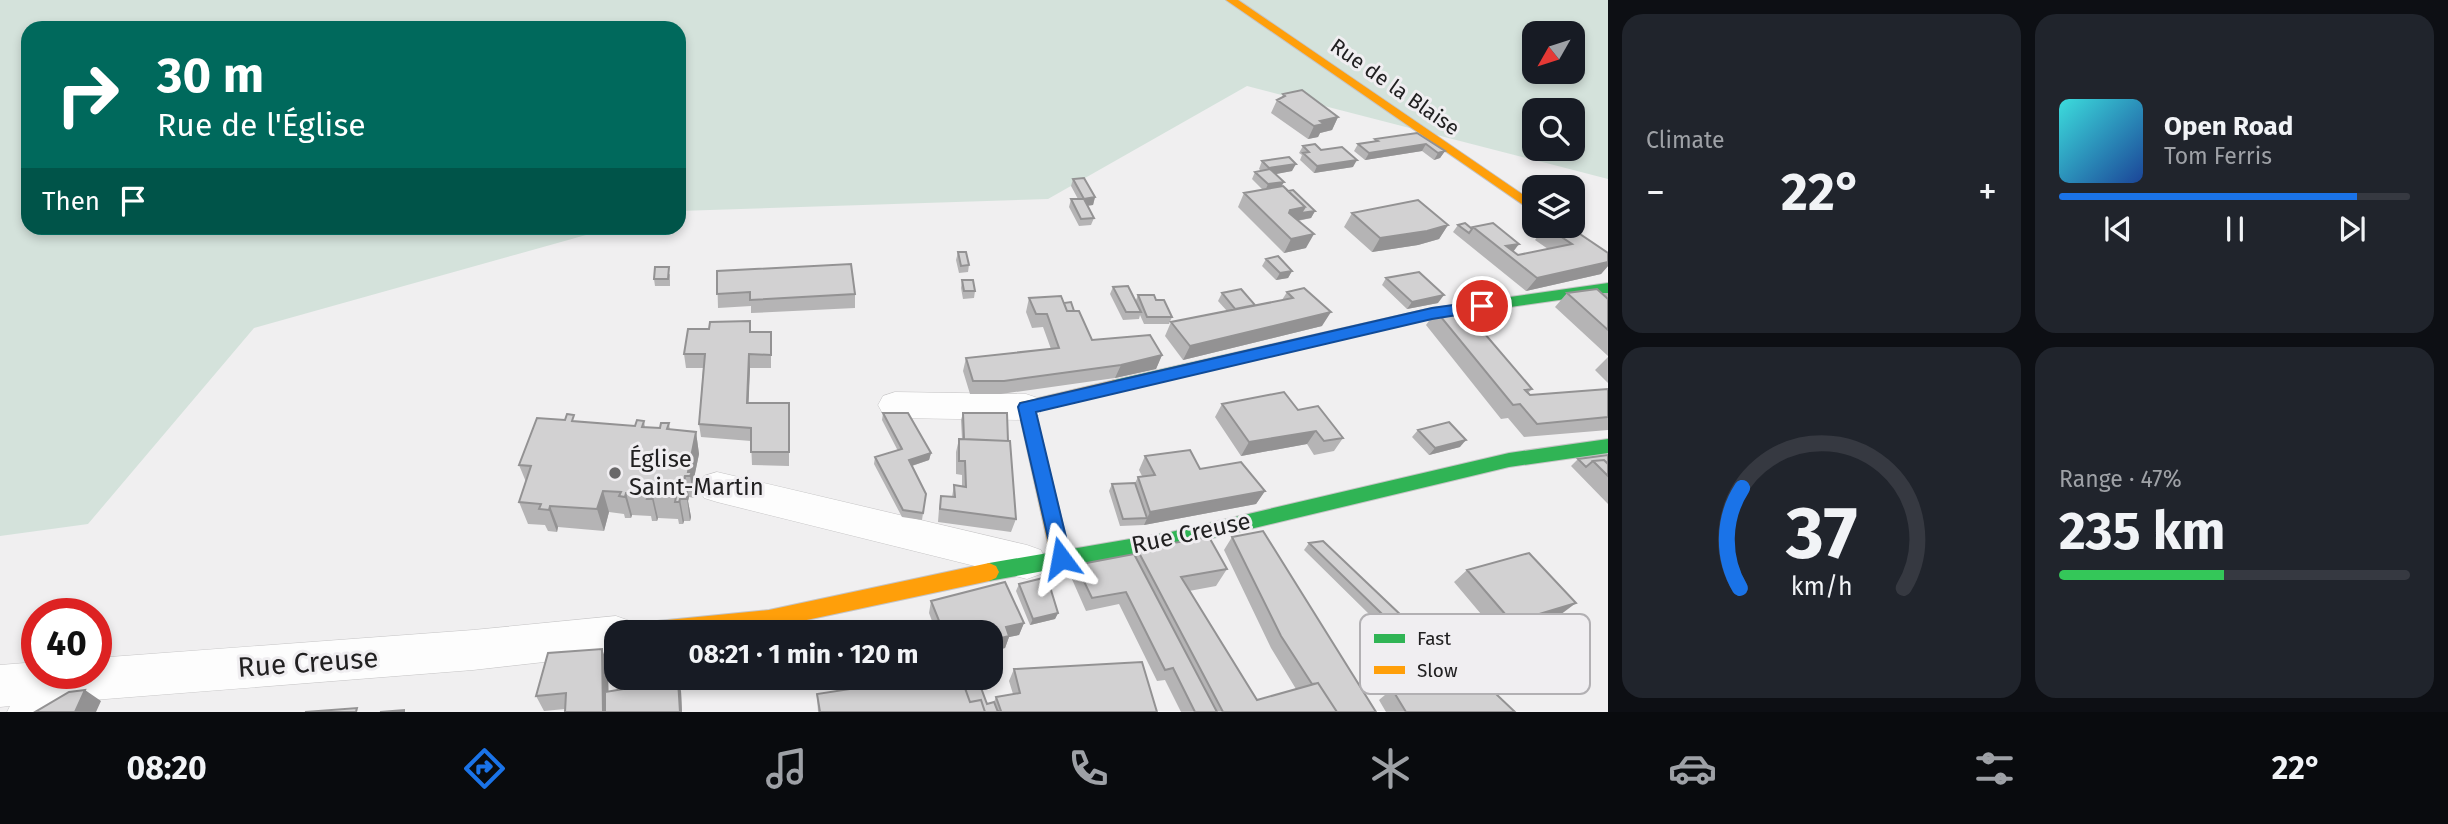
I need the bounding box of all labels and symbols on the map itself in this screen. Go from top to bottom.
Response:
north arrow [1522,21,1586,84]
street label: Rue de la Blaise [1325,33,1465,141]
pin [1452,276,1512,336]
place label: Église Saint-Martin [629,444,764,501]
marker: Église Saint-Martin [607,465,623,481]
street label: Rue Creuse [1129,507,1253,559]
position arrow [1024,521,1098,595]
speed limit sign: 40 [21,598,112,689]
legend [1360,614,1590,694]
text: Fast [1417,627,1451,650]
street label: Rue Creuse [237,641,380,684]
text: Slow [1417,659,1458,682]

